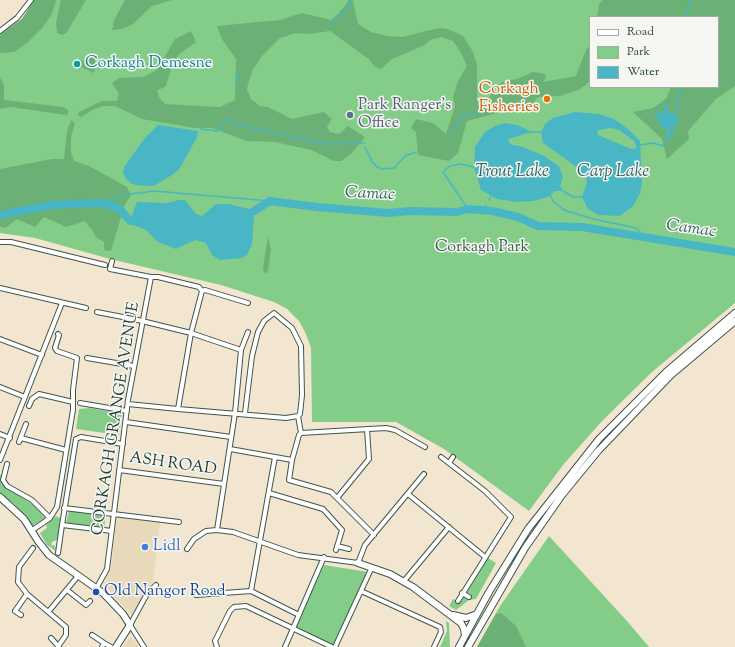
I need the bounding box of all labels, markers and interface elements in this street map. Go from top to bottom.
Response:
legend [589,16,719,88]
text: Road [627,23,654,41]
text: Park [627,43,650,61]
place label: Corkagh Demesne [85,54,212,74]
marker: Corkagh Demesne [72,59,82,69]
text: Water [627,63,659,81]
place label: Corkagh Fisheries [479,80,539,118]
marker: Corkagh Fisheries [542,94,552,104]
place label: Park Ranger's Office [358,96,451,134]
marker: Park Ranger's Office [345,110,355,120]
water label: Trout Lake [475,163,549,183]
water label: Carp Lake [577,163,649,183]
water label: Camac [344,184,396,206]
water label: Camac [665,216,717,244]
park label: Corkagh Park [435,238,529,258]
street label: CORKAGH GRANGE AVENUE [89,301,145,537]
street label: ASH ROAD [128,449,218,481]
place label: Lidl [153,537,181,557]
marker: Lidl [140,542,150,552]
place label: Old Nangor Road [104,582,226,602]
marker: Old Nangor Road [91,587,101,597]

